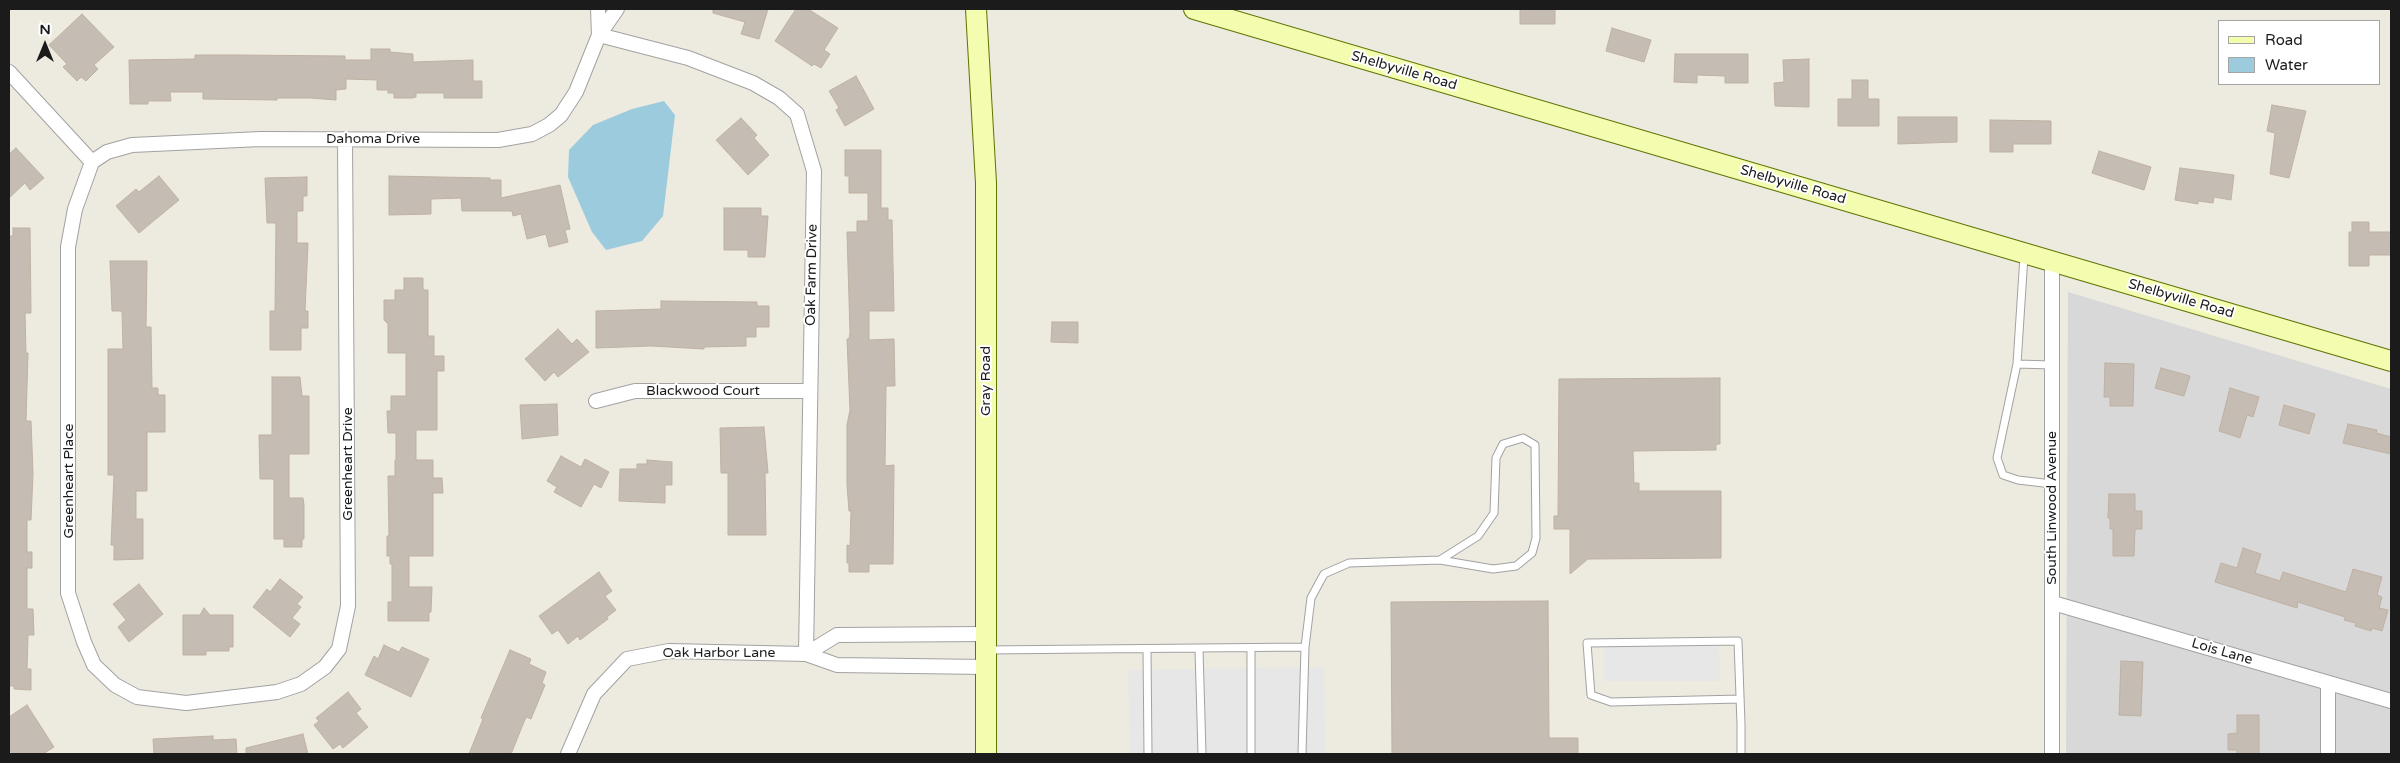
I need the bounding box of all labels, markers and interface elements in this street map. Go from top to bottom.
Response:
north arrow [20,20,70,70]
legend [2218,20,2380,85]
text: N [39,21,51,38]
text: Road [2265,31,2303,49]
street label: Shelbyville Road [1349,48,1459,94]
text: Water [2265,56,2308,74]
street label: Dahoma Drive [326,131,420,147]
street label: Shelbyville Road [1738,162,1848,208]
street label: Oak Farm Drive [803,224,821,326]
street label: Shelbyville Road [2126,276,2236,322]
street label: Gray Road [978,346,994,416]
street label: Blackwood Court [646,383,760,399]
street label: Greenheart Drive [340,407,356,521]
street label: Greenheart Place [61,424,77,538]
street label: South Linwood Avenue [2044,431,2060,585]
street label: Lois Lane [2189,635,2255,669]
street label: Oak Harbor Lane [663,645,775,661]

